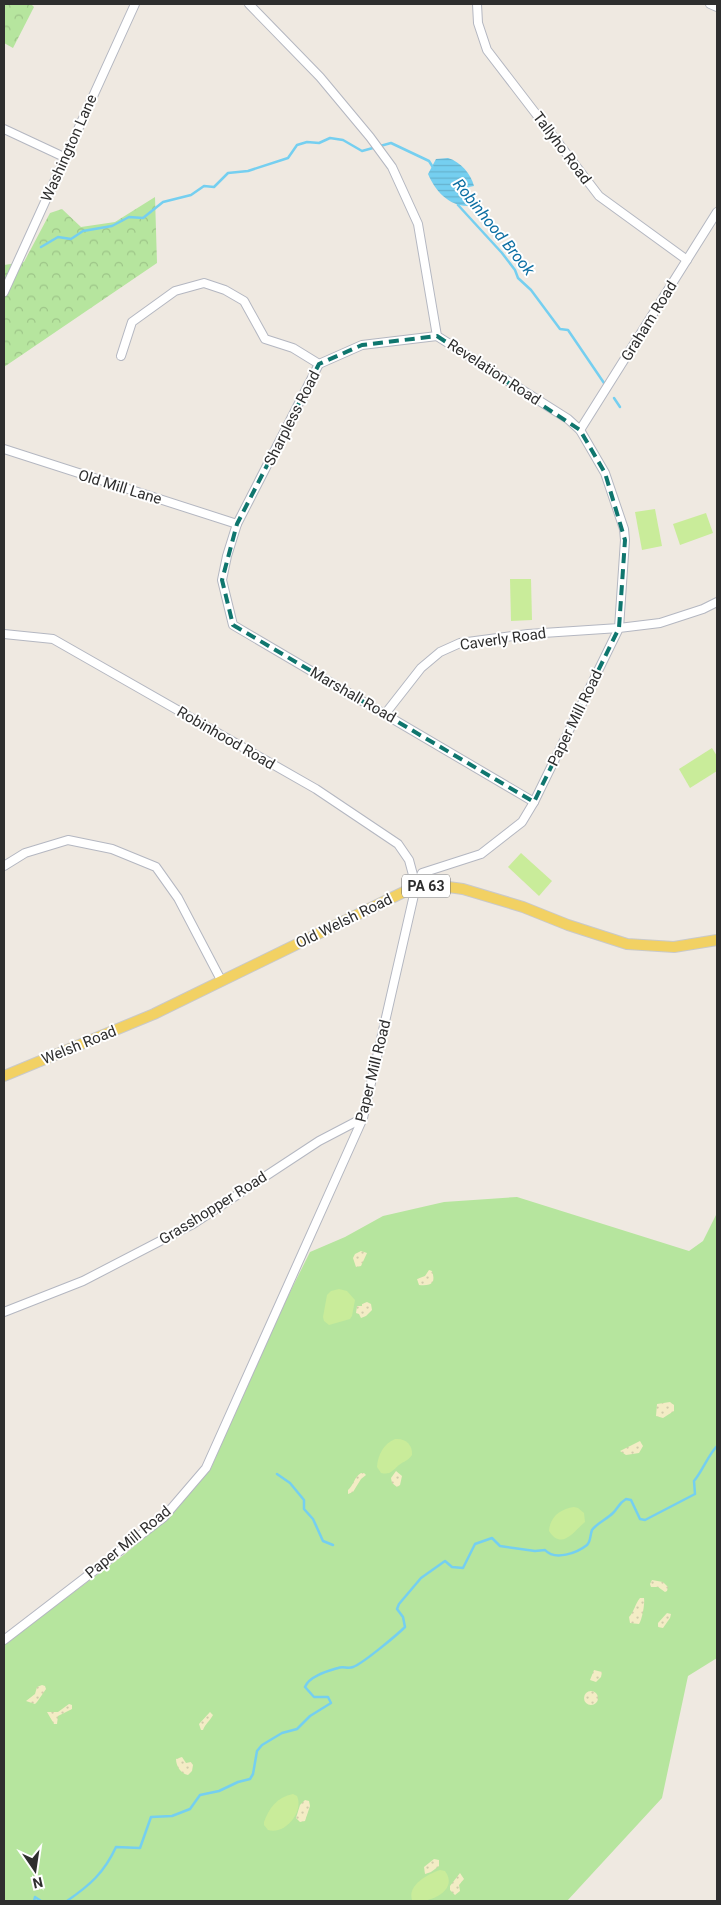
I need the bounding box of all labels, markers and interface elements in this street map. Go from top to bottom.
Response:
street label: Washington Lane [37,92,101,204]
street label: Tallyho Road [529,108,595,188]
water label: Robinhood Brook [449,175,539,280]
street label: Graham Road [617,278,681,364]
street label: Revelation Road [444,335,544,409]
street label: Sharpless Road [260,368,324,468]
street label: Old Mill Lane [76,466,164,508]
street label: Caverly Road [459,624,547,654]
street label: Marshall Road [307,663,399,727]
street label: Paper Mill Road [544,667,606,769]
street label: Robinhood Road [174,703,278,773]
road number: PA 63 [402,874,450,898]
street label: Old Welsh Road [293,890,395,952]
street label: Paper Mill Road [352,1018,394,1124]
street label: Welsh Road [39,1022,119,1068]
street label: Grasshopper Road [156,1168,270,1248]
street label: Paper Mill Road [82,1502,174,1582]
north arrow [10,1845,60,1895]
text: N [31,1874,45,1892]

